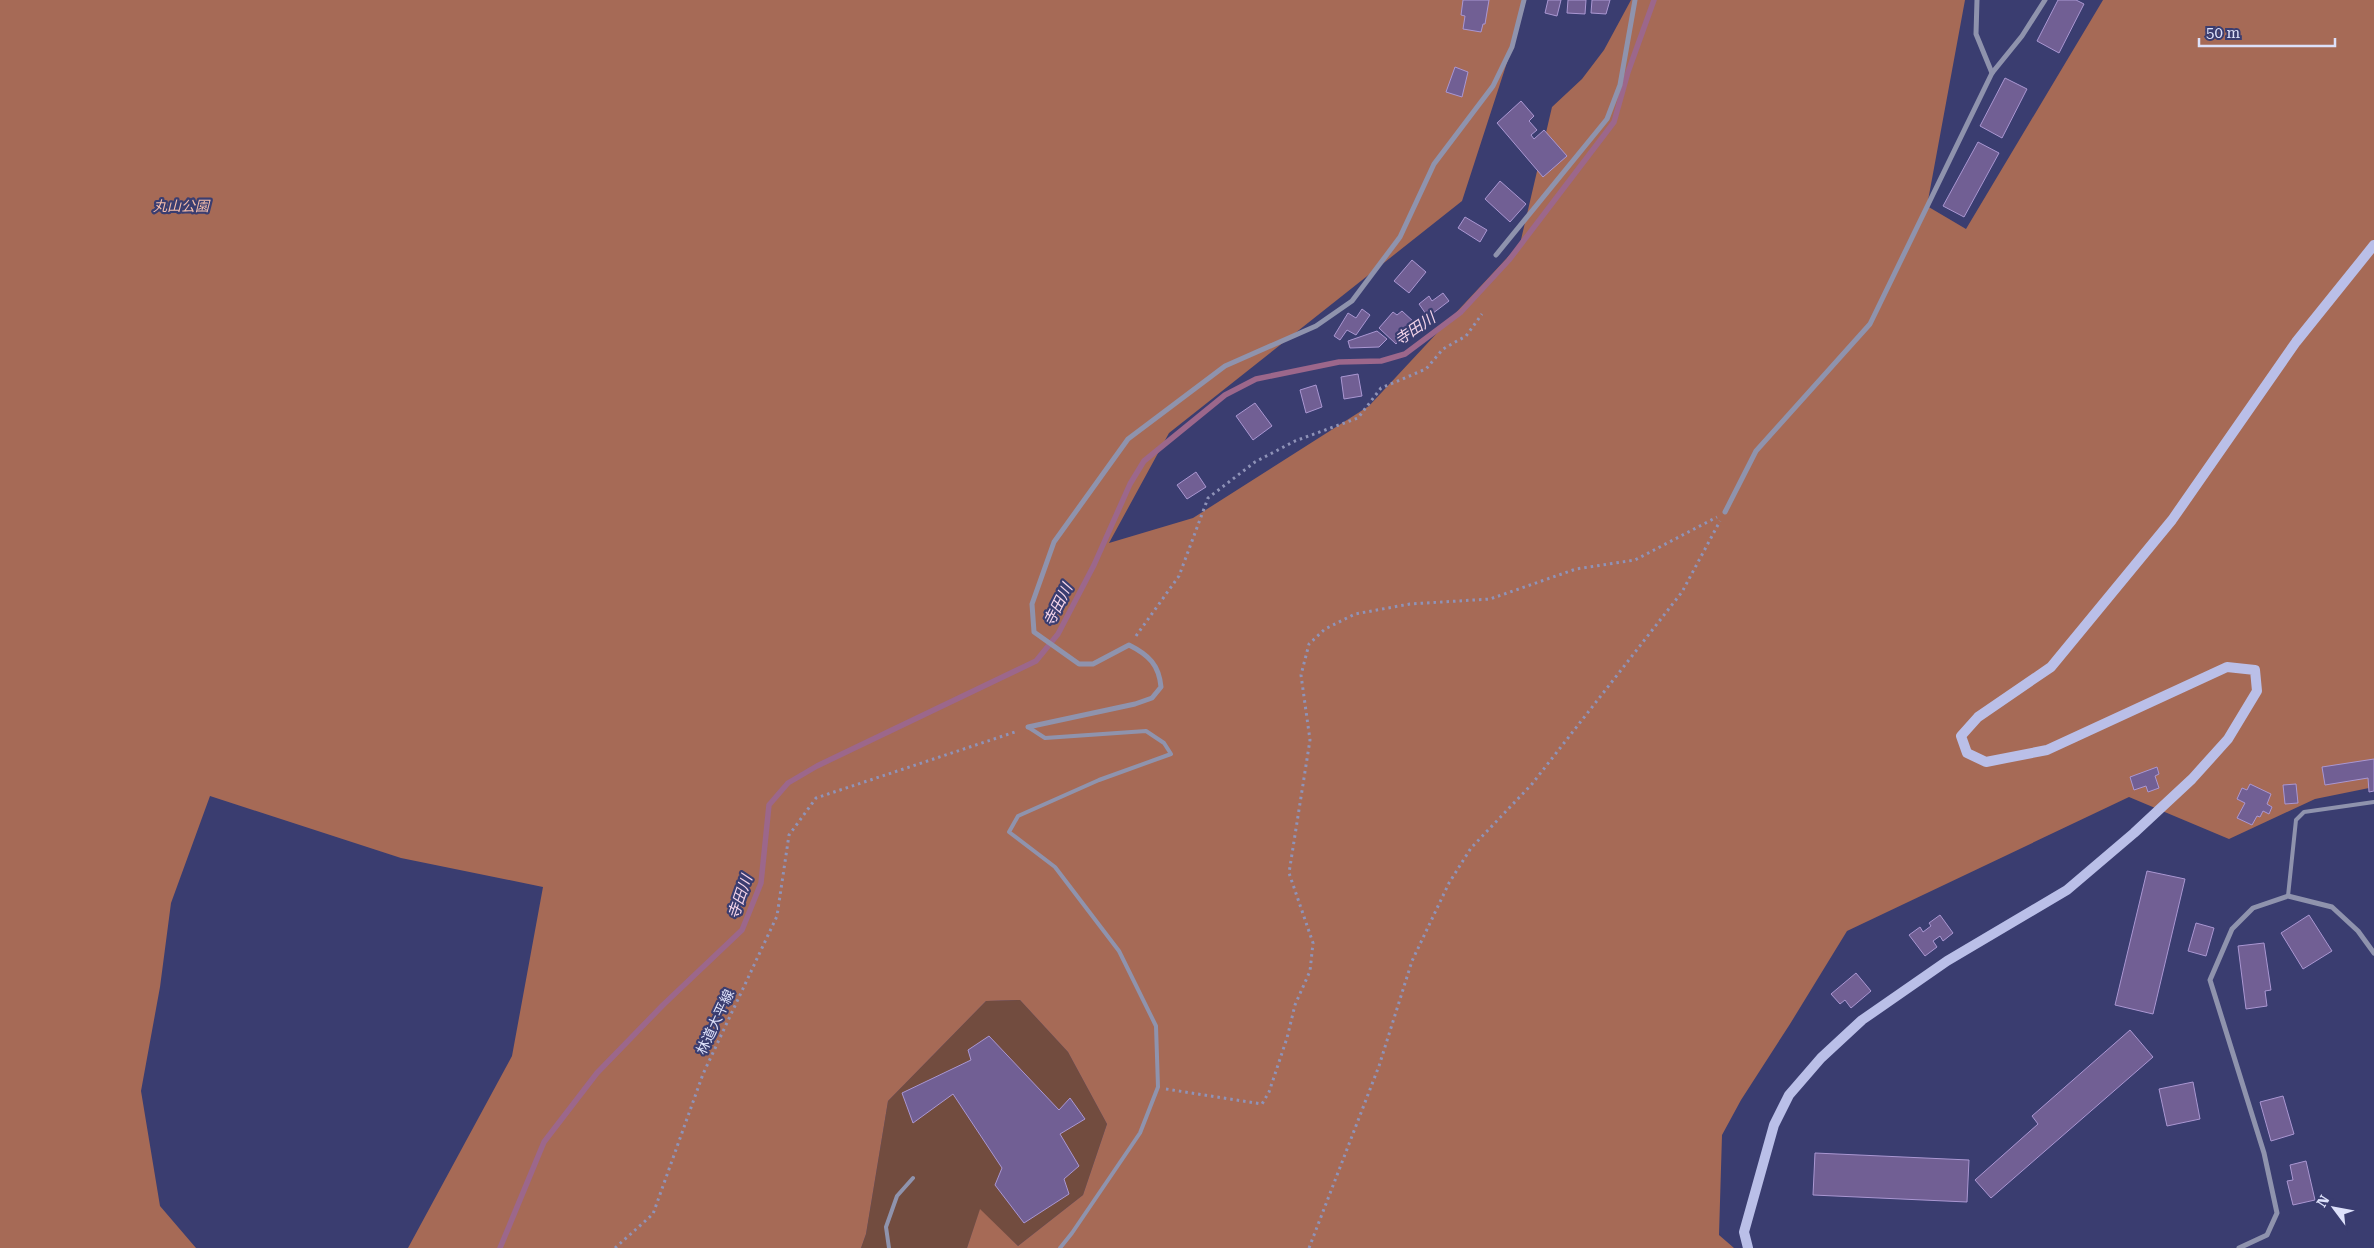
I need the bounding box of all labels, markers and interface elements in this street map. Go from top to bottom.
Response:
scale bar [2199,15,2335,47]
text: 50 m [2206,24,2241,42]
park label: 丸山公園 [153,198,211,214]
water label: 寺田川 [1391,308,1440,349]
water label: 寺田川 [1040,579,1077,629]
water label: 寺田川 [724,871,756,921]
street label: 林道大平線 [693,987,737,1057]
north arrow [2309,1183,2359,1233]
text: N [2313,1192,2333,1210]

